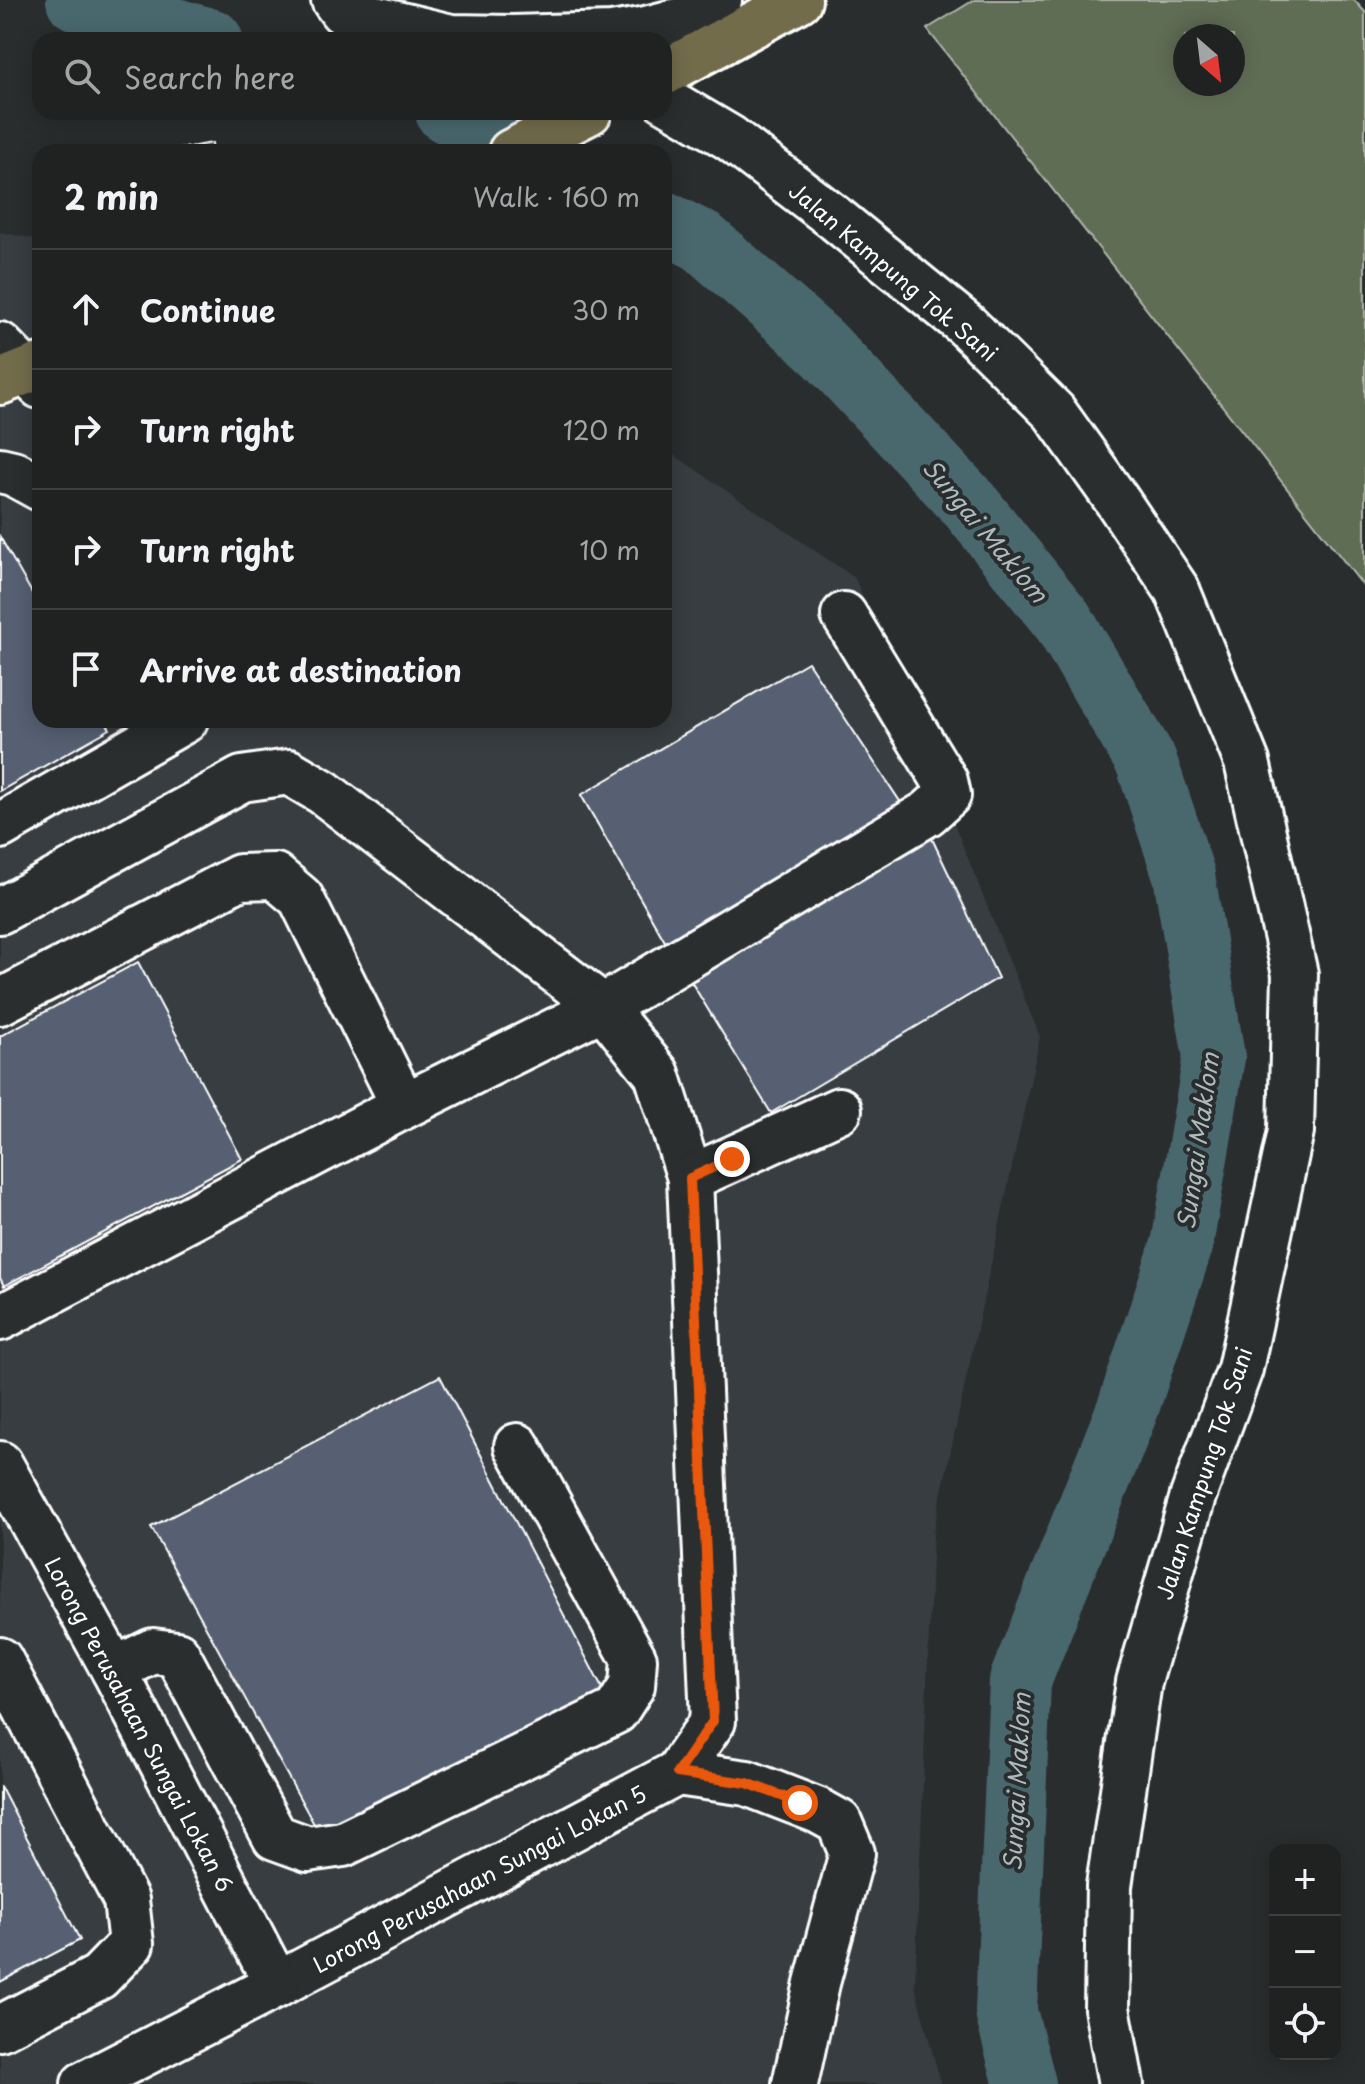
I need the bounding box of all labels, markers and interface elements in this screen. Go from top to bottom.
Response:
north arrow [1173,24,1245,96]
search box [32,32,672,120]
icon: search [60,54,104,98]
text: Search here [124,54,296,99]
text: 2 min [64,170,159,222]
street label: Jalan Kampung Tok Sani [782,174,1006,368]
text: Walk · 160 m [473,177,640,216]
icon: ahead [64,287,108,331]
text: Continue [140,287,275,332]
text: 30 m [572,290,640,329]
icon: right [64,407,108,451]
text: Turn right [140,407,295,452]
text: 120 m [563,410,640,449]
water label: Sungai Maklom [915,450,1058,611]
icon: right [64,527,108,571]
text: Turn right [140,527,295,572]
text: 10 m [579,530,640,569]
icon: arrive [64,647,108,691]
text: Arrive at destination [140,647,462,692]
water label: Sungai Maklom [1167,1049,1227,1232]
route end [714,1141,750,1177]
street label: Jalan Kampung Tok Sani [1147,1343,1259,1603]
street label: Lorong Perusahaan Sungai Lokan 6 [38,1551,242,1897]
water label: Sungai Maklom [993,1691,1039,1872]
street label: Lorong Perusahaan Sungai Lokan 5 [307,1776,651,1980]
route start [782,1785,818,1821]
map controls [1269,1844,1341,2060]
button: + [1269,1844,1341,1916]
button: − [1269,1916,1341,1988]
button: locate [1269,1988,1341,2060]

